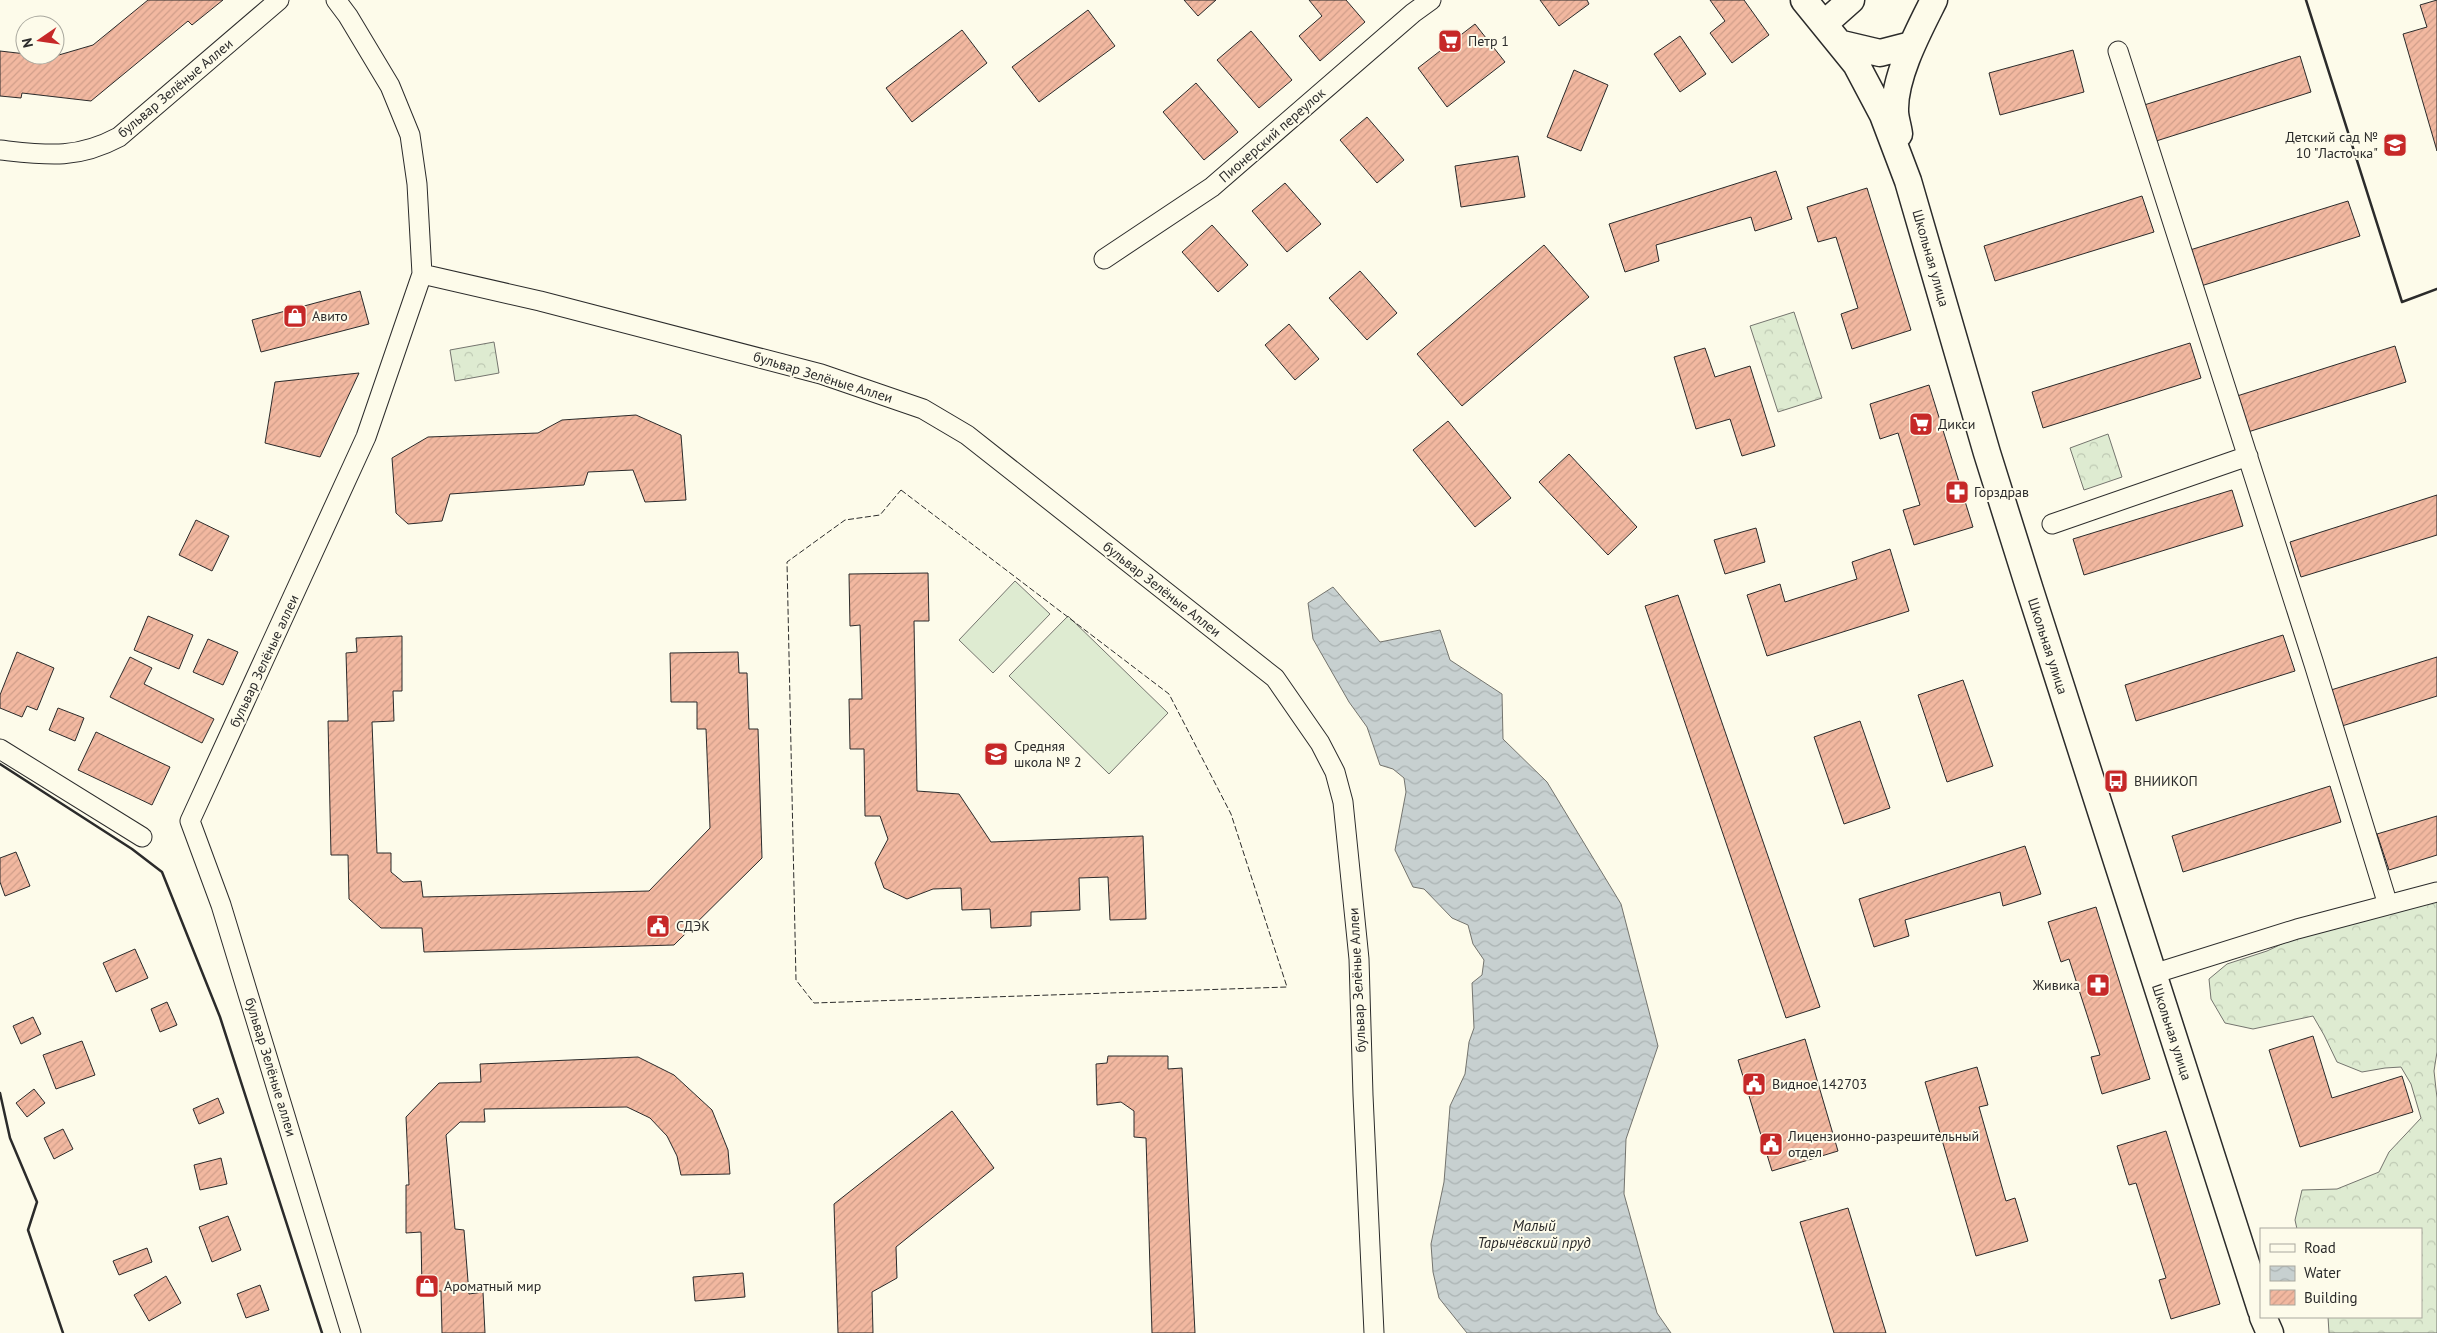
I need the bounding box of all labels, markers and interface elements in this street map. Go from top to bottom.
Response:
north arrow [15,15,65,65]
supermarket icon: Петр 1 [1437,28,1463,54]
place label: Петр 1 [1468,32,1509,50]
street label: бульвар Зелёные Аллеи [114,34,236,142]
text: N [18,36,37,49]
street label: Пионерский переулок [1215,84,1329,186]
place label: Детский сад № 10 "Ласточка" [2286,128,2378,162]
school or university icon: Детский сад № 10 "Ласточка" [2382,132,2408,158]
street label: Школьная улица [1909,207,1953,309]
shop icon: Авито [282,303,308,329]
place label: Авито [312,307,348,325]
street label: бульвар Зелёные Аллеи [751,347,895,407]
supermarket icon: Дикси [1908,411,1934,437]
place label: Дикси [1938,415,1976,433]
pharmacy icon: Горздрав [1944,479,1970,505]
place label: Горздрав [1974,483,2029,501]
street label: бульвар Зелёные Аллеи [1099,537,1225,641]
street label: бульвар Зелёные аллеи [225,592,303,730]
street label: Школьная улица [2024,596,2072,697]
place label: Средняя школа № 2 [1014,737,1082,771]
school or university icon: Средняя школа № 2 [983,741,1009,767]
bus stop icon: ВНИИКОП [2103,768,2129,794]
place label: ВНИИКОП [2134,772,2198,790]
street label: бульвар Зелёные Аллеи [1344,907,1370,1053]
public building icon: СДЭК [645,913,671,939]
place label: СДЭК [676,917,710,935]
pharmacy icon: Живика [2085,972,2111,998]
place label: Живика [2032,976,2080,994]
street label: Школьная улица [2148,982,2196,1083]
street label: бульвар Зелёные аллеи [241,995,301,1139]
public building icon: Видное 142703 [1741,1071,1767,1097]
place label: Видное 142703 [1772,1075,1867,1093]
place label: Лицензионно-разрешительный отдел [1787,1127,1979,1161]
public building icon: Лицензионно-разрешительный отдел [1758,1131,1784,1157]
water label: Малый Тарычёвский пруд [1477,1216,1591,1252]
legend [2260,1228,2422,1318]
text: Road [2304,1238,2336,1257]
text: Water [2304,1263,2341,1282]
shop icon: Ароматный мир [414,1273,440,1299]
place label: Ароматный мир [444,1277,541,1295]
text: Building [2304,1288,2358,1307]

